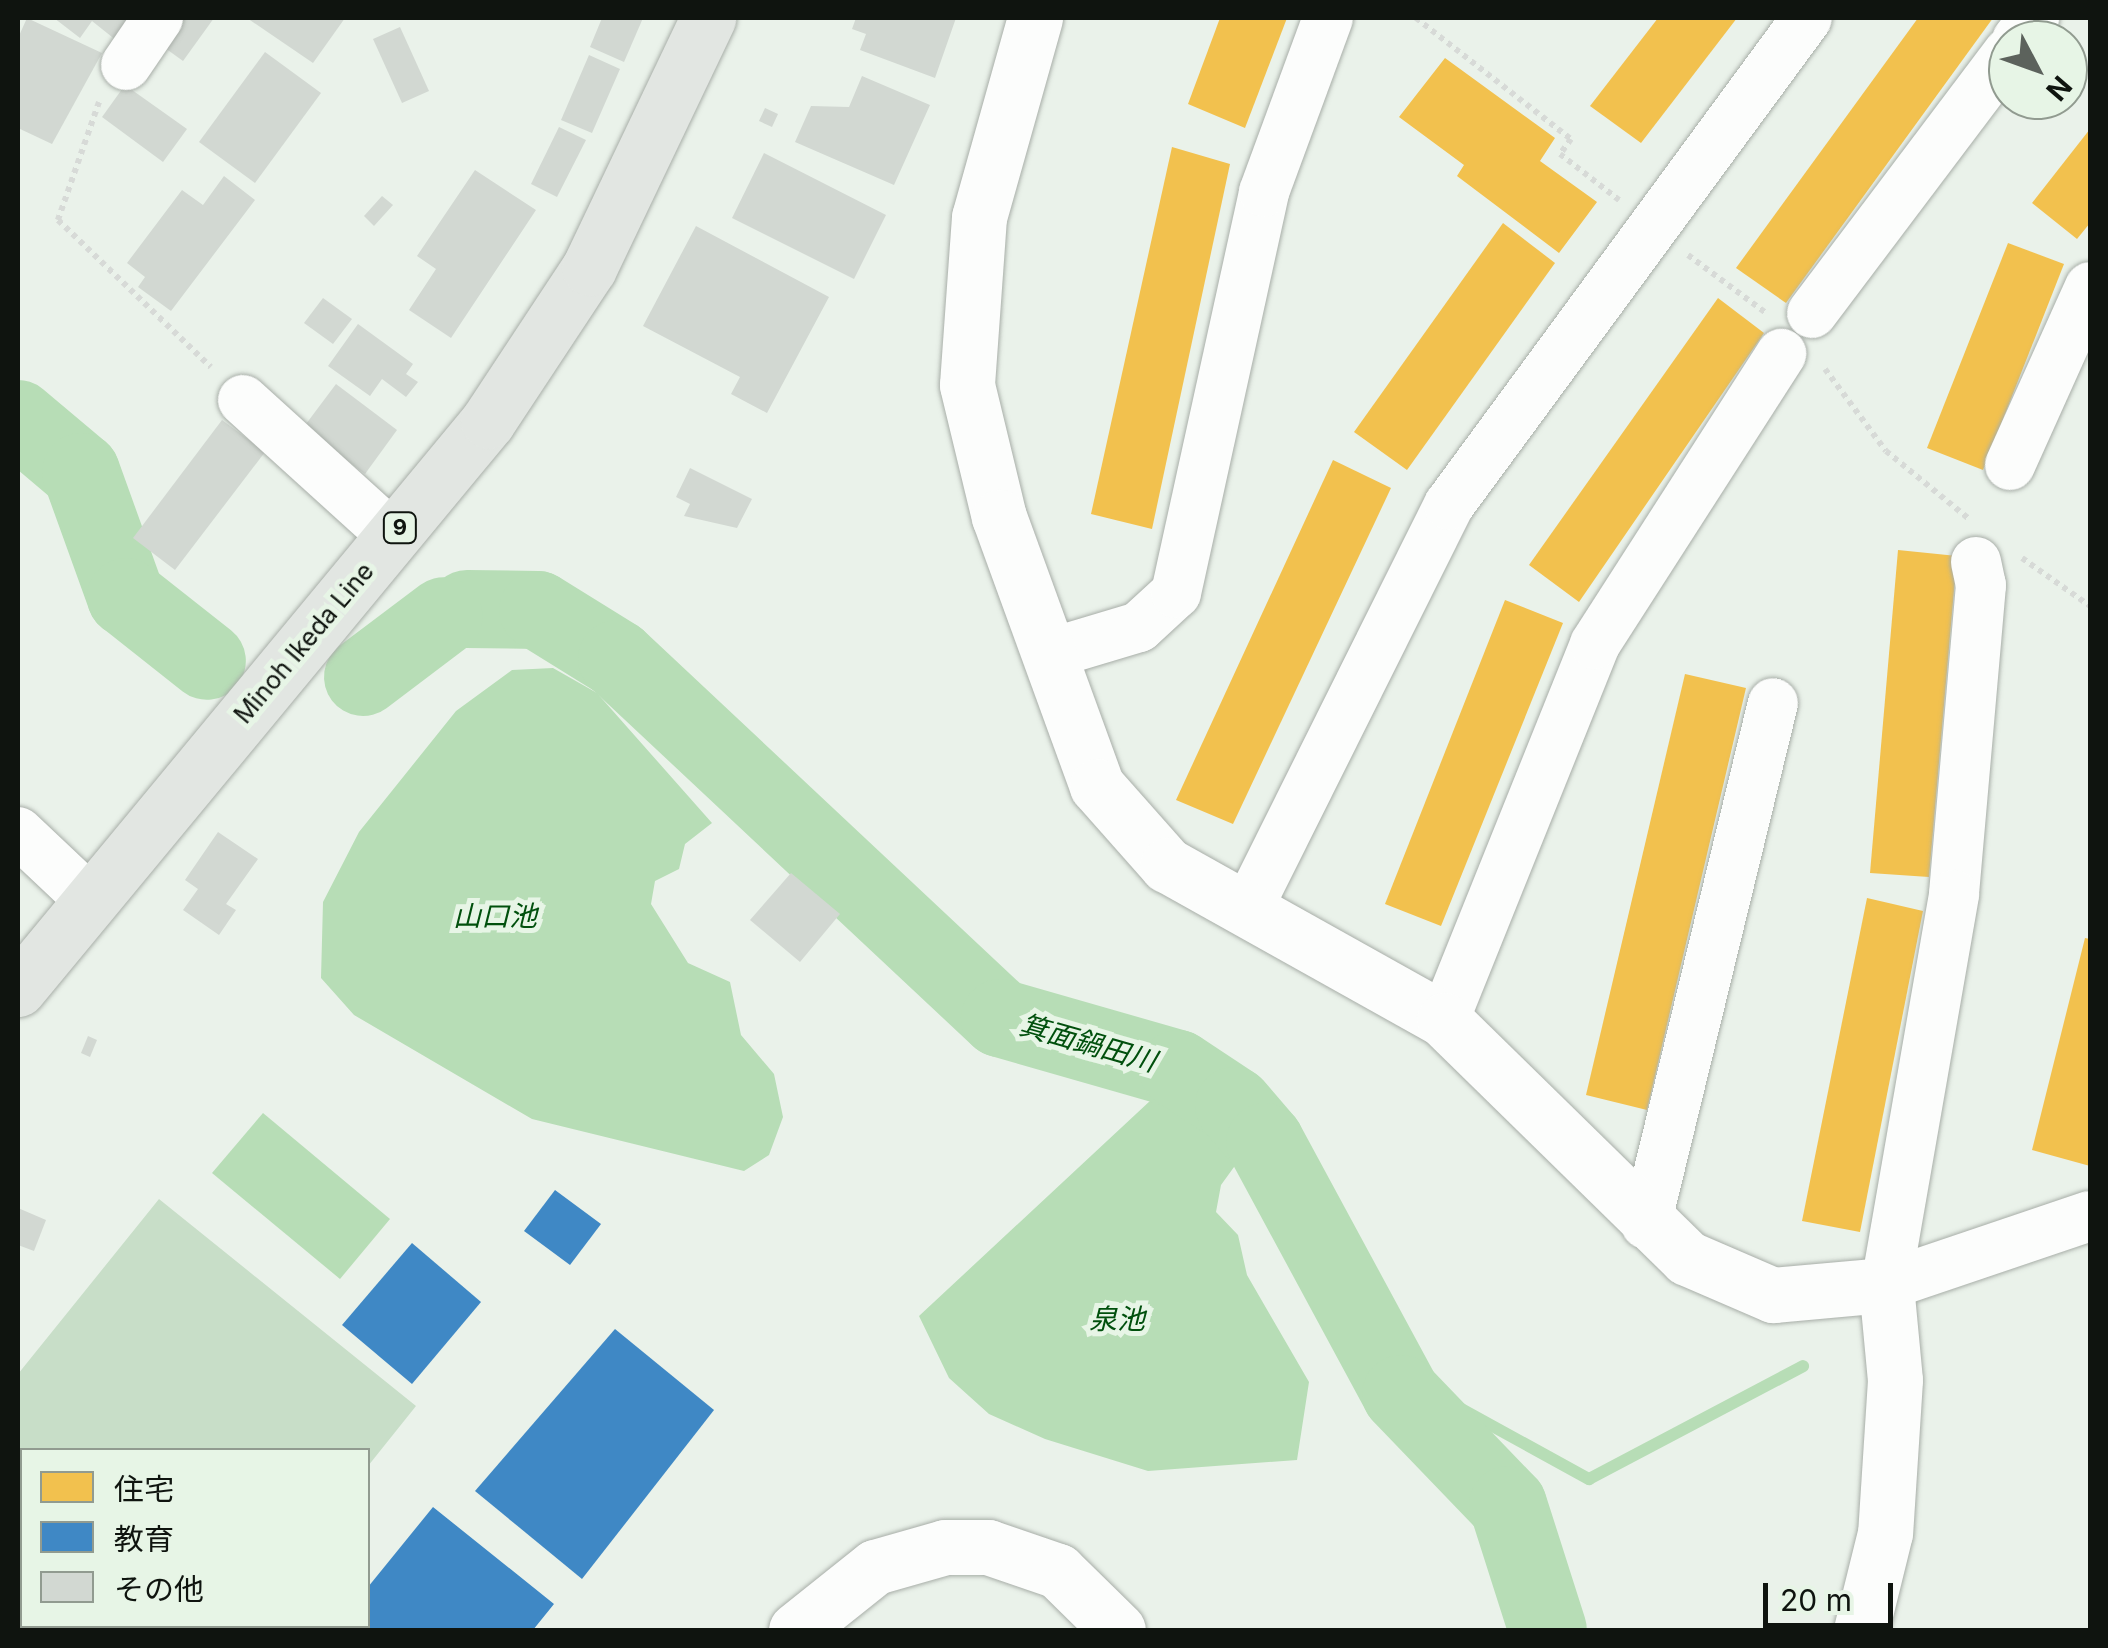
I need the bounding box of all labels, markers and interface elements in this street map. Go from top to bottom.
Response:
north arrow [1988,20,2088,120]
text: N [2039,69,2079,108]
road number: 9 [382,511,418,545]
street label: Minoh Ikeda Line [228,557,380,729]
water label: 山口池 [453,899,537,933]
water label: 箕面鍋田川 [1016,1008,1160,1078]
water label: 泉池 [1089,1302,1145,1336]
legend [20,1448,370,1628]
text: 住宅 [114,1471,174,1507]
text: 教育 [114,1521,174,1557]
scale bar [1768,1563,1898,1625]
text: その他 [114,1571,204,1607]
text: 20 m [1780,1582,1852,1618]

